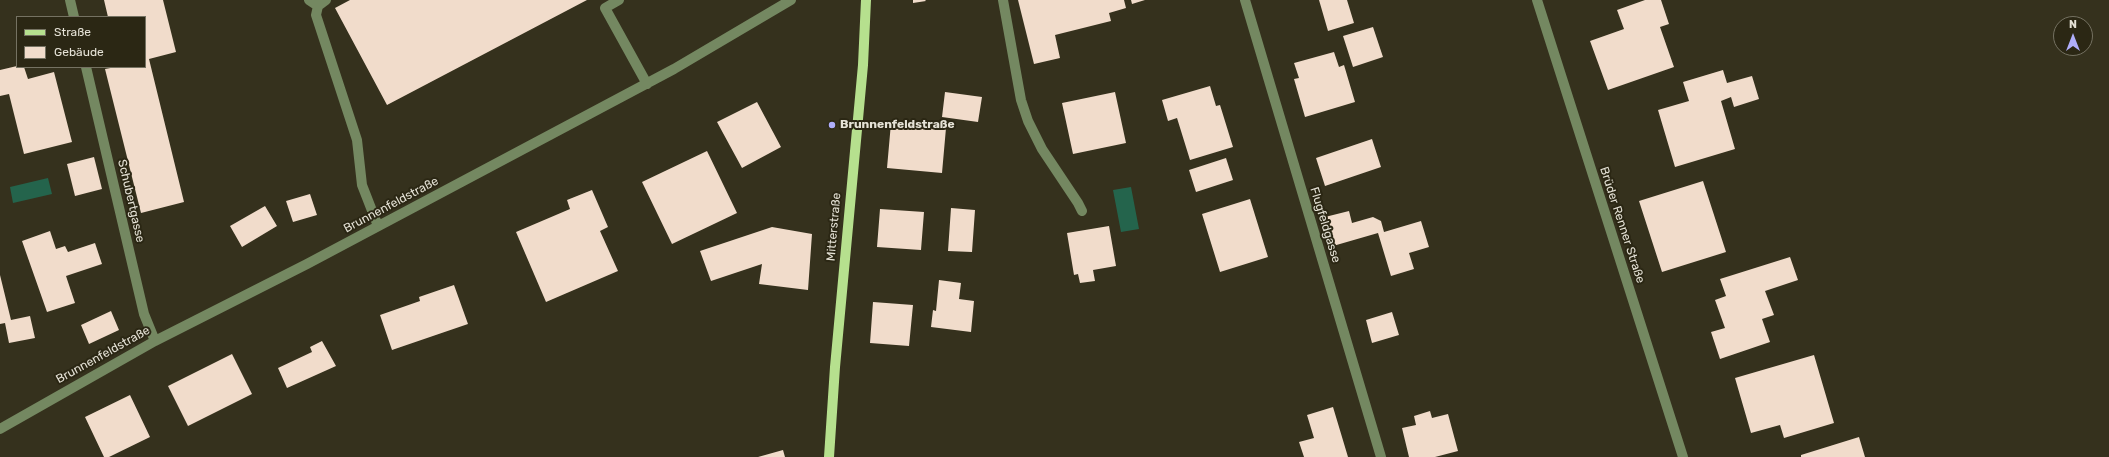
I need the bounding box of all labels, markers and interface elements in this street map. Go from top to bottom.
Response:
legend [16,16,146,68]
north arrow [2053,16,2093,56]
text: N [2069,18,2077,31]
text: Straße [54,25,91,39]
text: Gebäude [54,45,104,59]
place label: Brunnenfeldstraße [840,118,955,132]
marker: Brunnenfeldstraße [827,120,837,130]
street label: Schubertgasse [114,158,148,244]
street label: Brüder Renner Straße [1596,165,1648,285]
street label: Brunnenfeldstraße [341,174,441,236]
street label: Flugfeldgasse [1307,185,1343,265]
street label: Mitterstraße [824,192,844,262]
street label: Brunnenfeldstraße [54,323,152,387]

